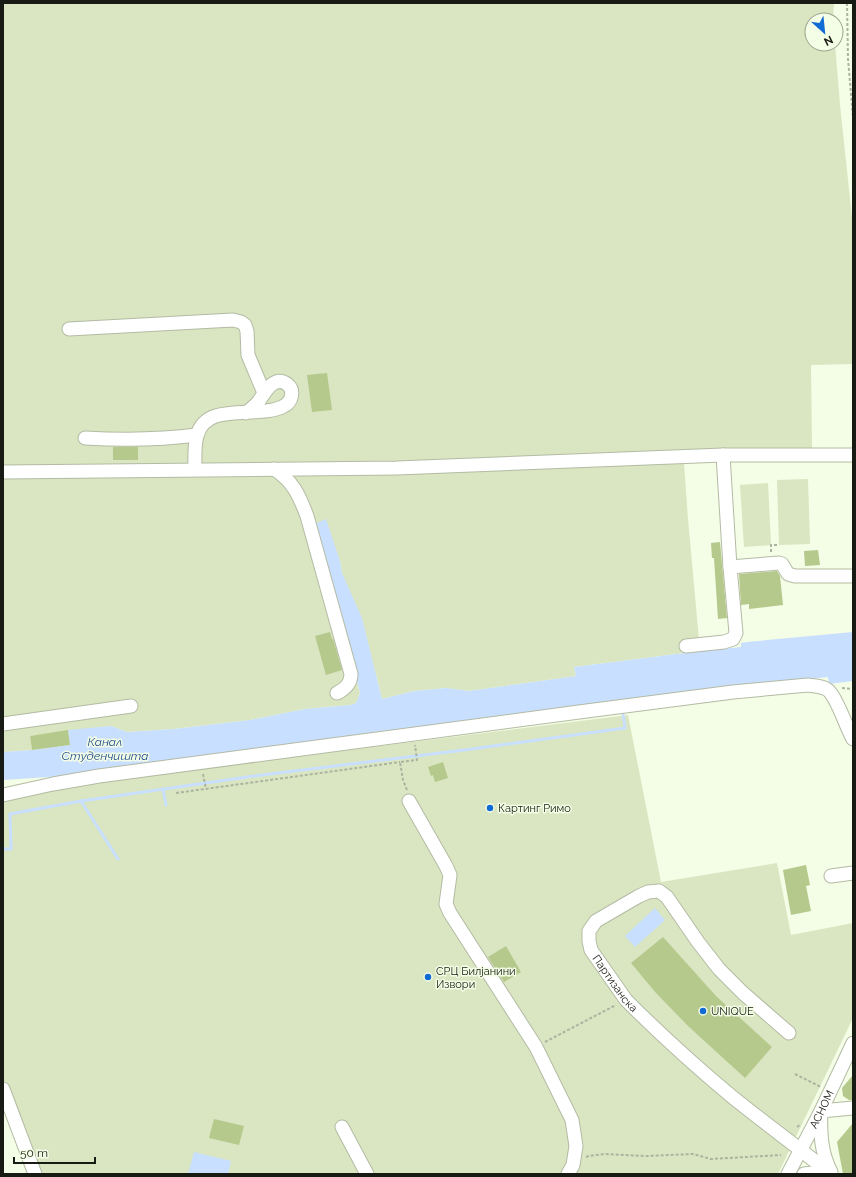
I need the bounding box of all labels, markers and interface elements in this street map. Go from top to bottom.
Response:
north arrow [804,12,844,52]
text: N [822,33,835,48]
water label: Канал Студенчишта [62,735,148,763]
place label: Картинг Римо [498,802,571,815]
marker: Картинг Римо [485,803,495,813]
street label: Партизанска [589,953,640,1015]
place label: СРЦ Билјанини Извори [436,965,516,991]
marker: СРЦ Билјанини Извори [423,972,433,982]
place label: UNIQUE [711,1005,754,1018]
marker: UNIQUE [698,1006,708,1016]
street label: АСНОМ [807,1088,837,1131]
scale bar [14,1139,95,1165]
text: 50 m [20,1146,48,1160]

